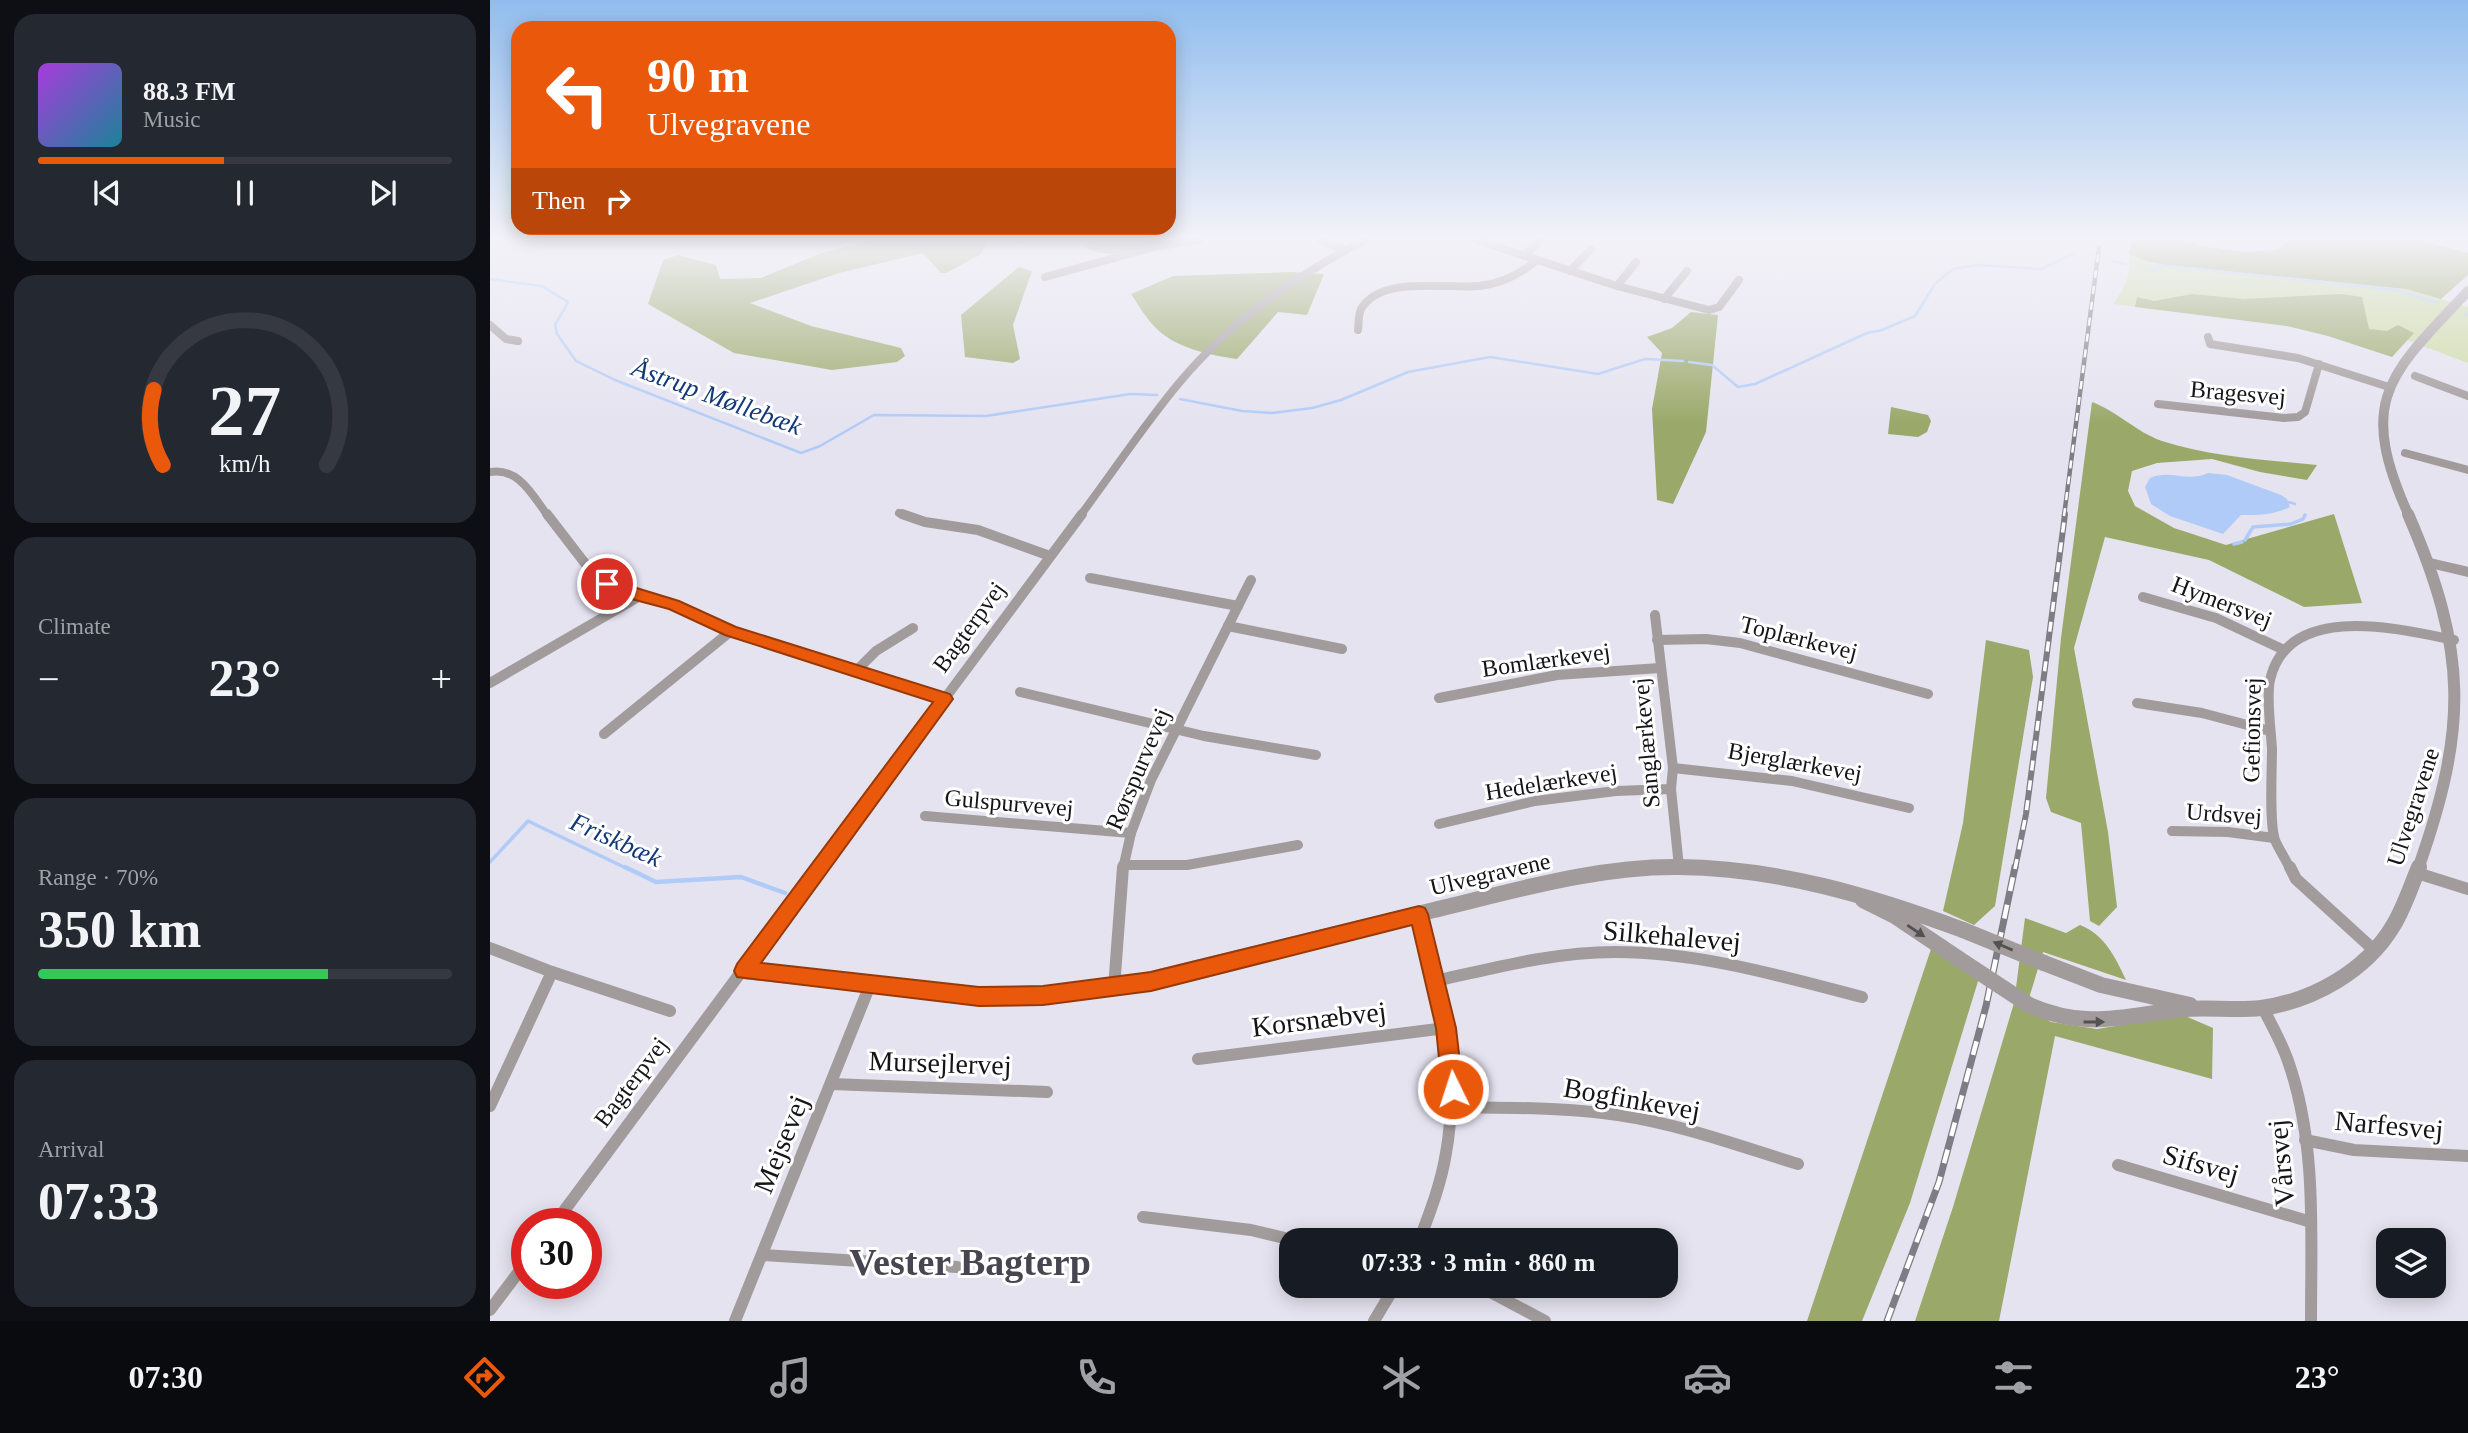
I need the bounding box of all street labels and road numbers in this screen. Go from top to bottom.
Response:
street label: Bragesvej [2189,376,2287,410]
street label: Hymersvej [2168,571,2276,633]
street label: Bagterpvej [928,577,1010,677]
street label: Toplærkevej [1738,611,1860,665]
street label: Bomlærkevej [1480,638,1612,682]
street label: Sanglærkevej [1627,677,1665,809]
street label: Gefionsvej [2238,677,2266,783]
street label: Rørspurvevej [1101,704,1175,834]
street label: Bjerglærkevej [1726,737,1864,787]
street label: Ulvegravene [2382,745,2444,869]
street label: Hedelærkevej [1483,759,1619,805]
street label: Gulspurvevej [943,784,1075,822]
street label: Urdsvej [2185,798,2263,830]
street label: Ulvegravene [1427,848,1553,900]
street label: Silkehalevej [1602,915,1742,957]
street label: Korsnæbvej [1250,995,1388,1043]
street label: Bagterpvej [589,1032,673,1132]
street label: Mursejlervej [868,1045,1012,1081]
street label: Bogfinkevej [1561,1072,1703,1126]
street label: Mejsevej [747,1091,815,1197]
street label: Narfesvej [2333,1105,2445,1145]
street label: Vårsvej [2262,1118,2300,1208]
street label: Sifsvej [2159,1138,2243,1190]

